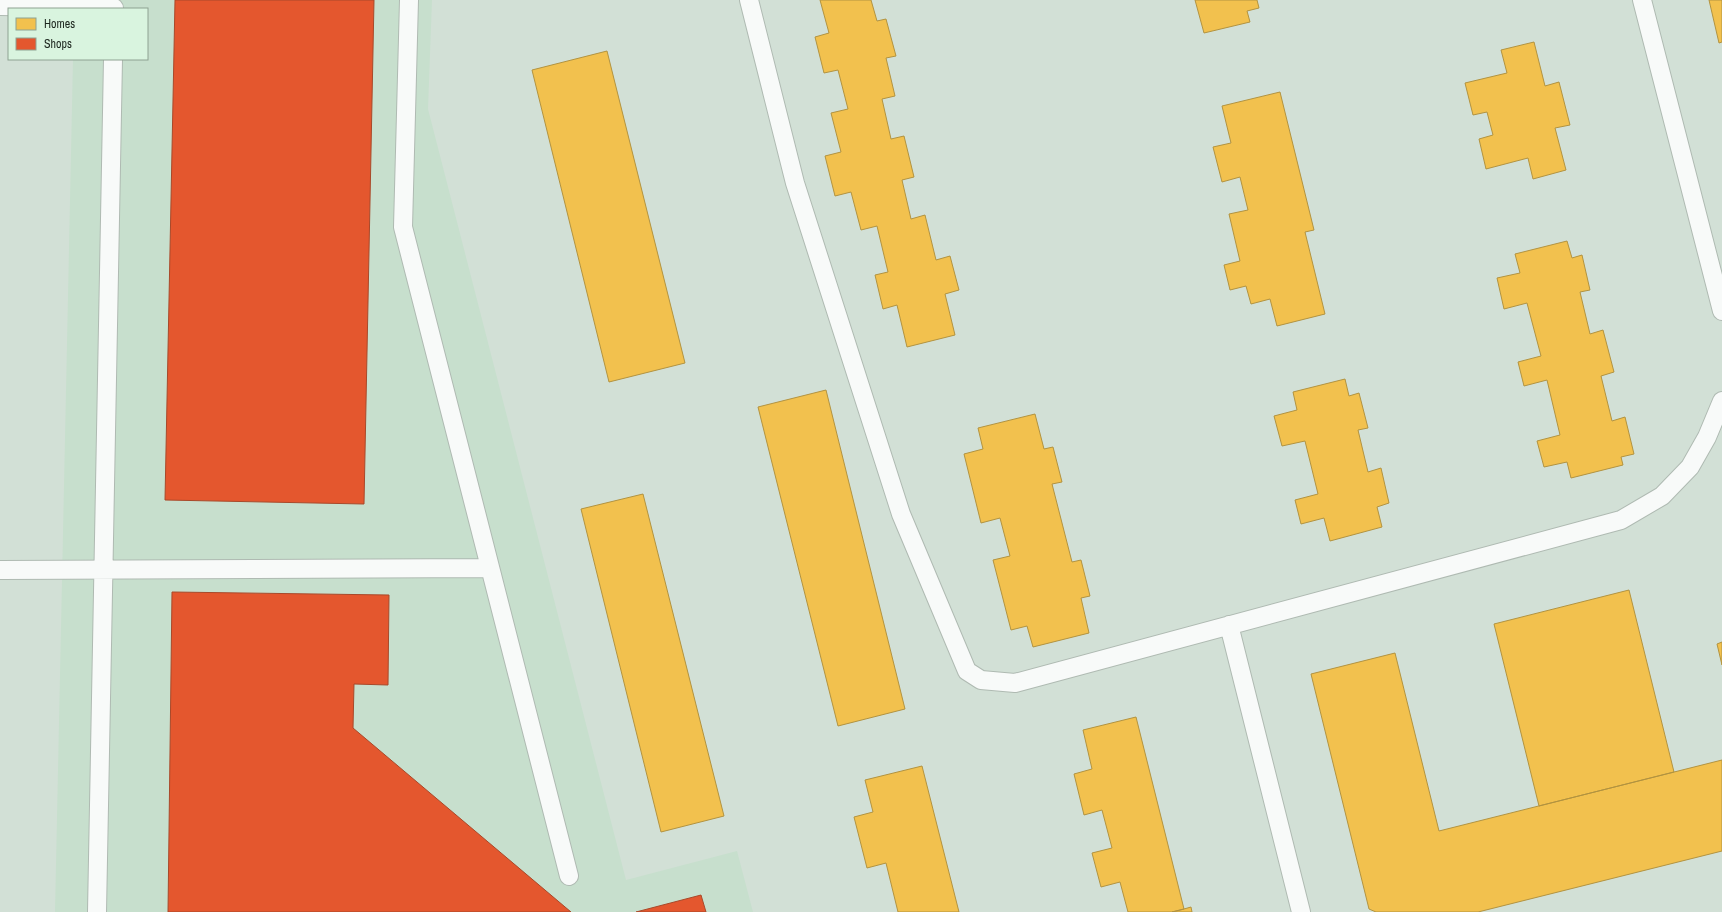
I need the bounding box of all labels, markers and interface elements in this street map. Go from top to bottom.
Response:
legend [8,8,148,60]
text: Homes [44,16,75,32]
text: Shops [44,36,72,52]

